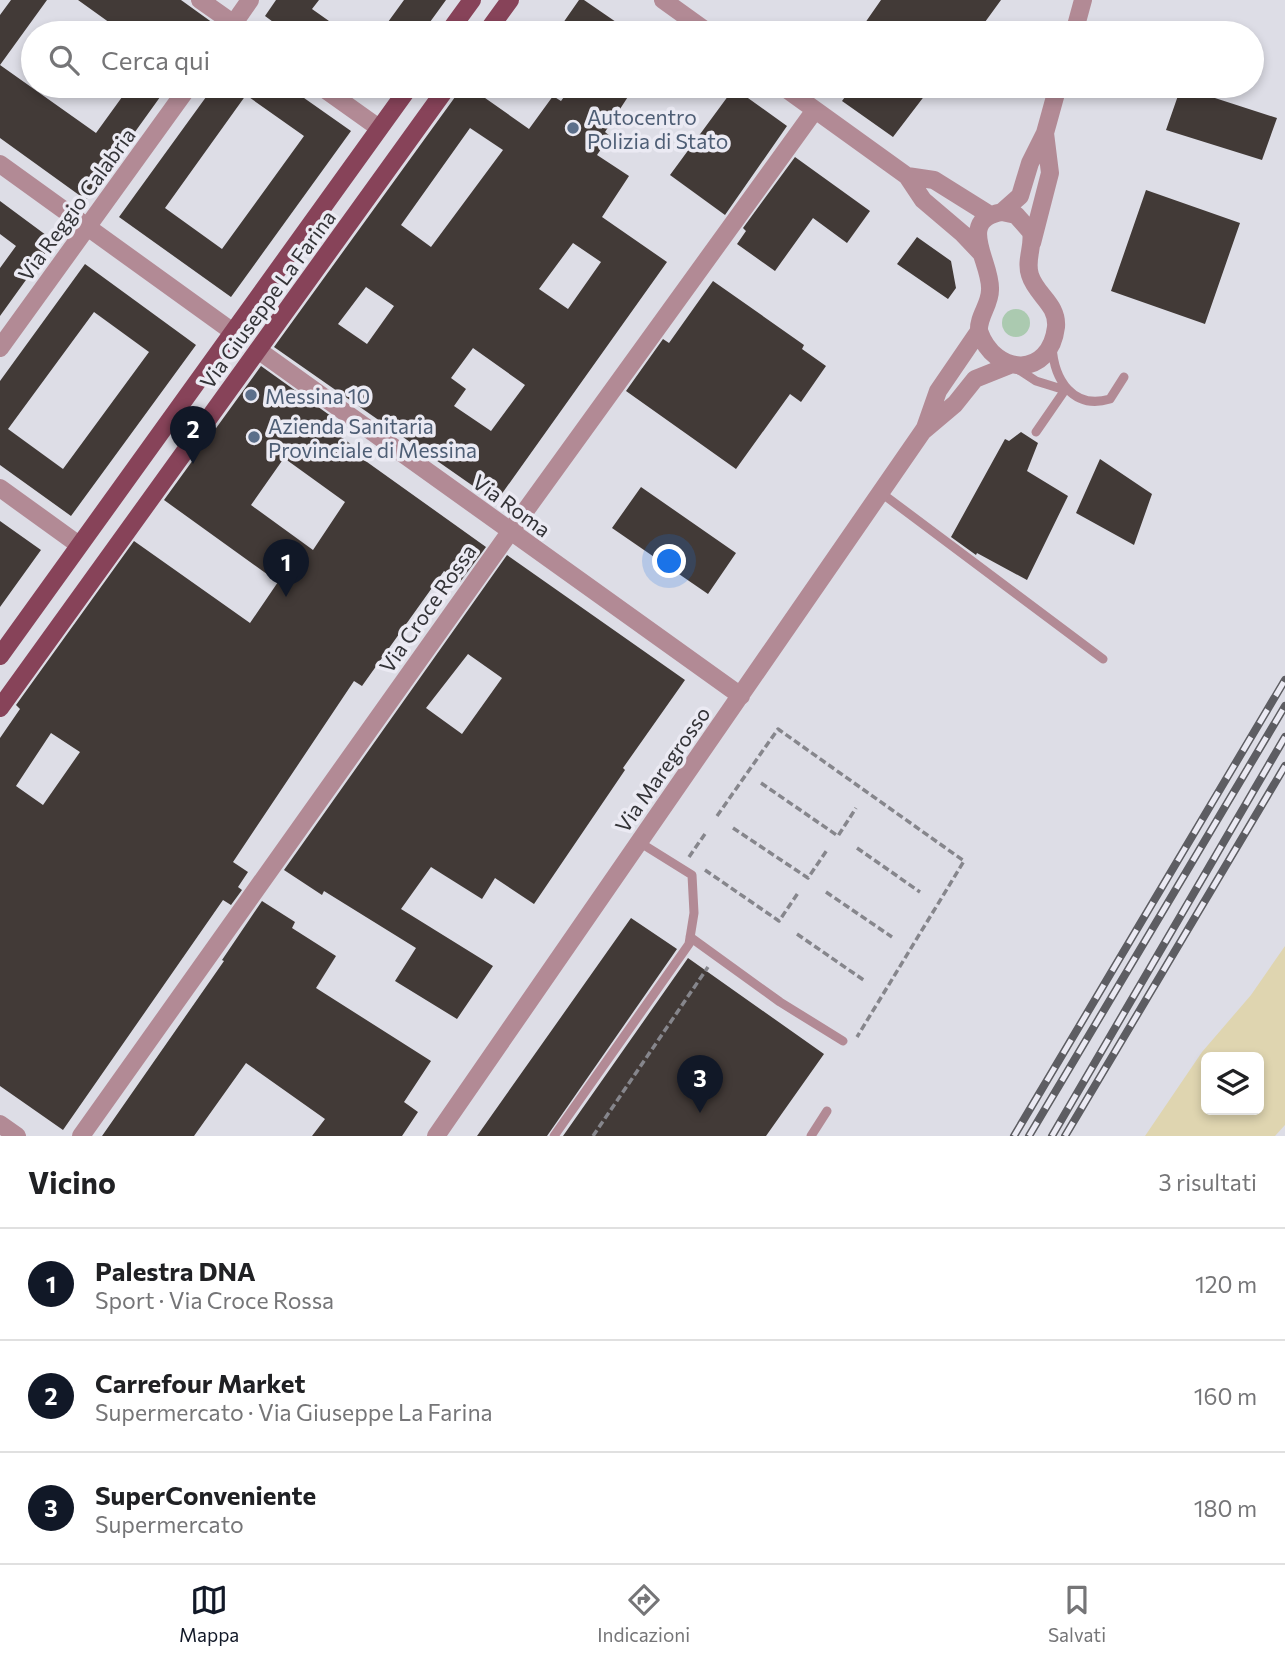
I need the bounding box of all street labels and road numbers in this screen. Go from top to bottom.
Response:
street label: Via Reggio Calabria [12,123,140,285]
street label: Via Giuseppe La Farina [194,205,340,393]
street label: Via Roma [468,468,556,542]
street label: Via Croce Rossa [373,539,481,677]
street label: Via Maregrosso [609,701,715,837]

